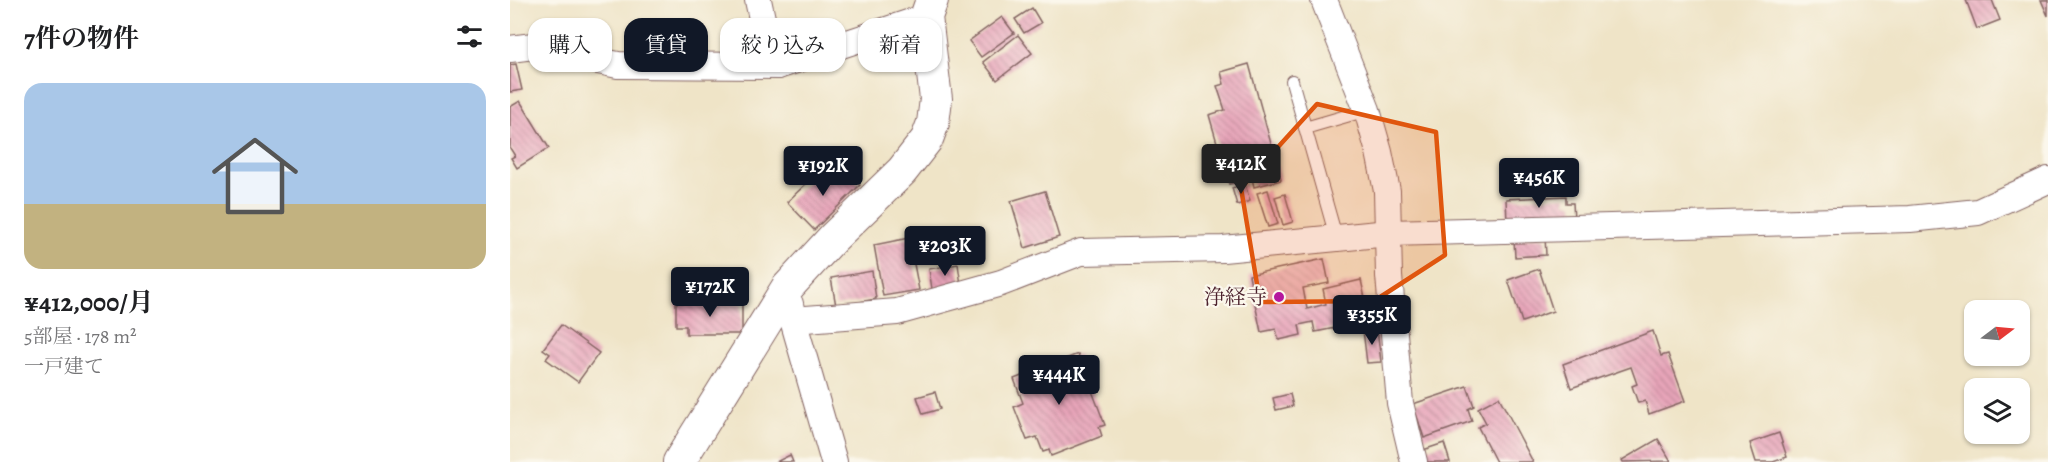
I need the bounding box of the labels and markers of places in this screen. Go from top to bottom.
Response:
pin: ¥412K [1199,144,1283,195]
pin: ¥192K [781,146,865,197]
pin: ¥456K [1497,158,1581,209]
pin: ¥203K [903,226,987,277]
pin: ¥172K [668,267,752,318]
place label: 浄経寺 [1204,283,1267,311]
marker: 浄経寺 [1272,290,1286,304]
pin: ¥355K [1330,295,1414,346]
pin: ¥444K [1017,355,1101,406]

